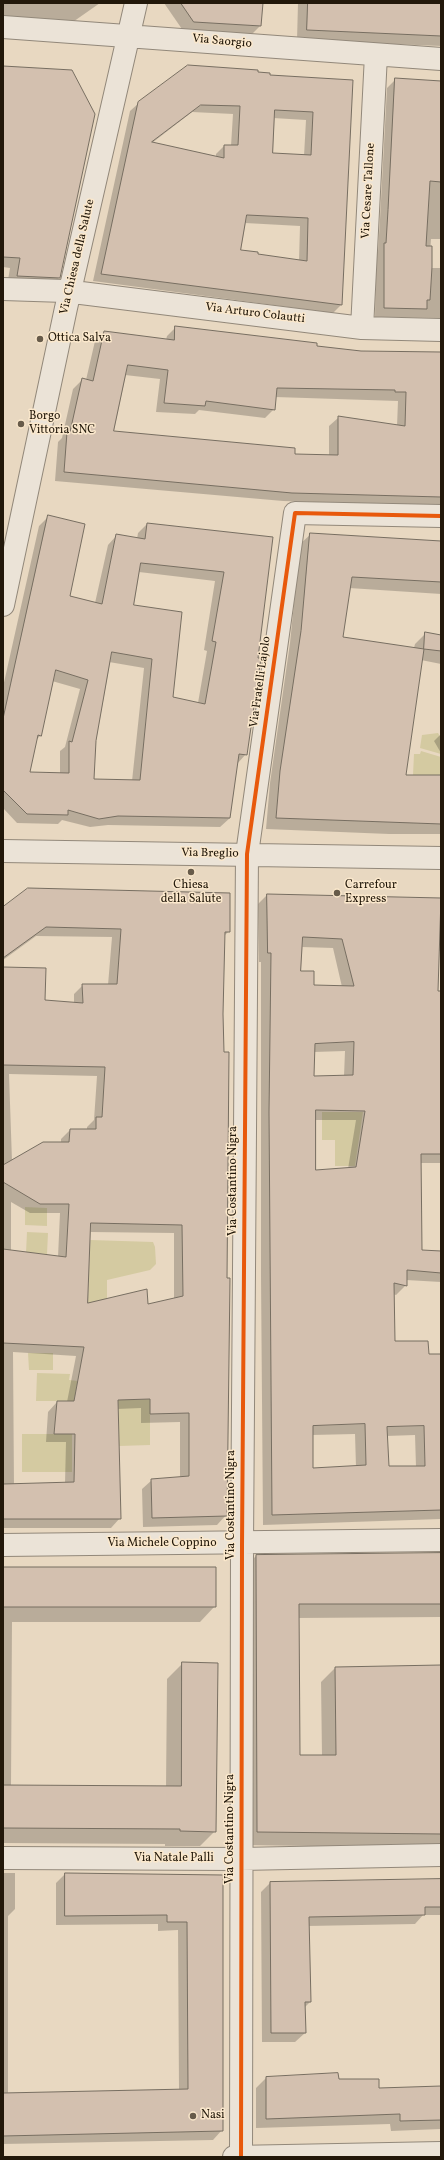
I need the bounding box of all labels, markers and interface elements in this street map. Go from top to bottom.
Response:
street label: Via Saorgio [192,32,252,52]
street label: Via Cesare Tallone [359,143,379,239]
street label: Via Chiesa della Salute [58,198,98,316]
street label: Via Arturo Colautti [204,301,306,327]
place label: Ottica Salva [48,332,111,346]
marker: Ottica Salva [35,334,45,344]
place label: Borgo Vittoria SNC [29,410,95,438]
marker: Borgo Vittoria SNC [16,419,26,429]
street label: Via Fratelli Lajolo [247,635,275,729]
street label: Via Breglio [181,846,239,862]
marker: Chiesa della Salute [186,867,196,877]
place label: Chiesa della Salute [161,879,221,907]
place label: Carrefour Express [345,879,397,907]
marker: Carrefour Express [332,888,342,898]
street label: Via Costantino Nigra [227,1126,241,1236]
street label: Via Costantino Nigra [225,1450,239,1560]
street label: Via Michele Coppino [107,1537,217,1551]
street label: Via Costantino Nigra [224,1774,238,1884]
street label: Via Natale Palli [134,1852,214,1866]
place label: Nasi [201,2109,225,2123]
marker: Nasi [188,2111,198,2121]

